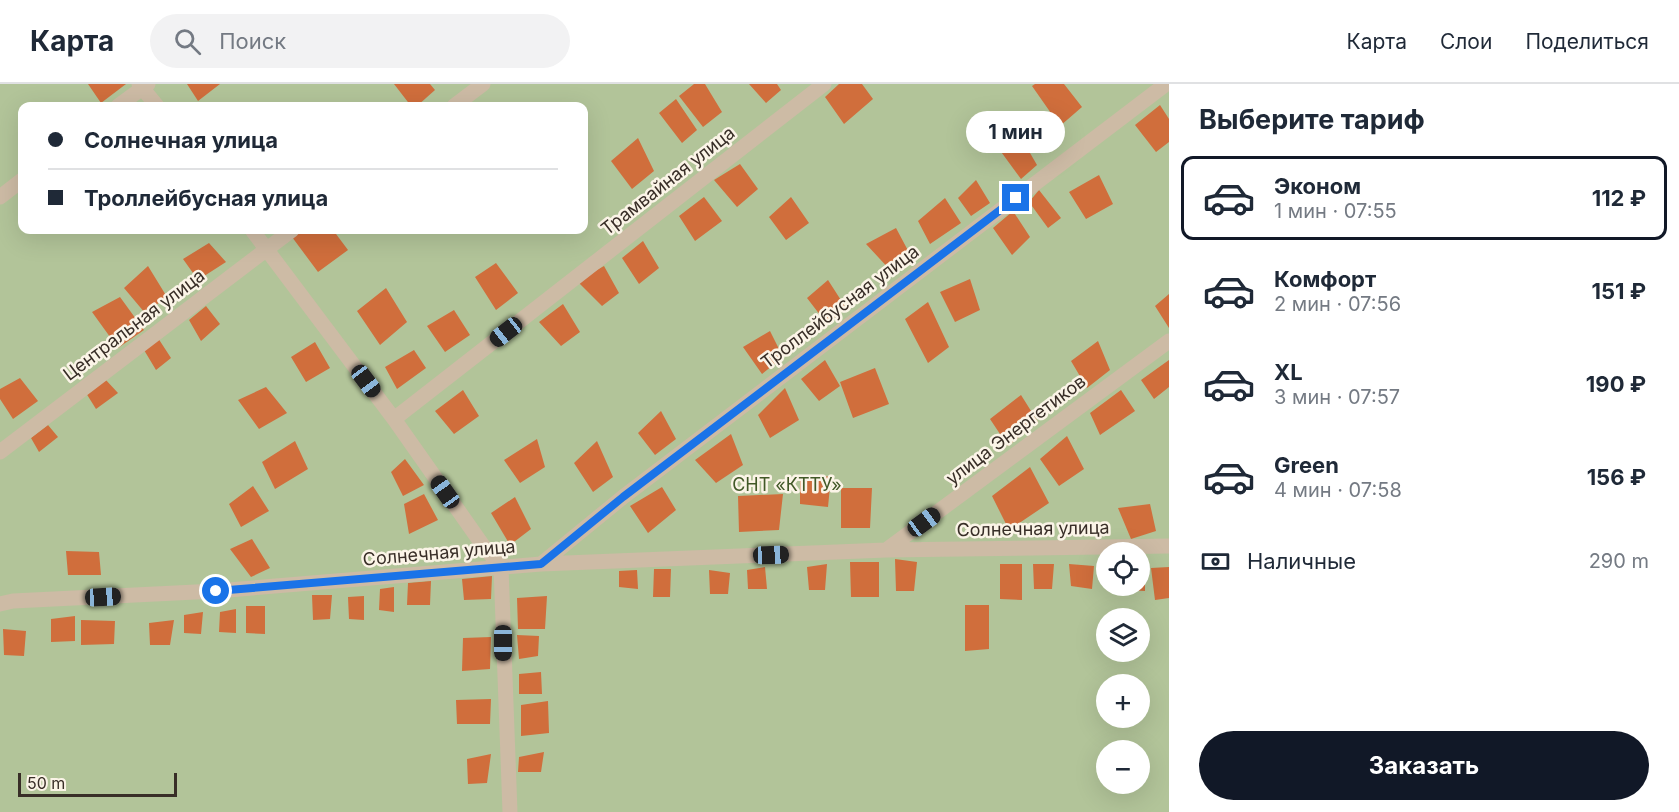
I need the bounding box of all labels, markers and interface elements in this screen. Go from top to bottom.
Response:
search box [150,14,570,68]
text: Карта [30,24,114,58]
icon: search [171,25,204,58]
text: Поиск [219,28,286,54]
text: Карта [1347,29,1407,54]
text: Слои [1440,29,1492,54]
text: Поделиться [1525,29,1649,54]
text: Выберите тариф [1199,103,1425,136]
callout: 1 мин [966,111,1066,153]
text: 1 мин [988,120,1043,144]
street label: Трамвайная улица [597,122,739,239]
text: Солнечная улица [84,127,278,153]
icon: car [1202,171,1256,225]
text: Эконом [1274,173,1361,199]
route end [1002,184,1029,211]
text: Троллейбусная улица [84,185,328,211]
text: 112 ₽ [1592,185,1646,211]
text: 1 мин · 07:55 [1274,199,1397,223]
street label: Троллейбусная улица [757,240,923,373]
icon: car [1202,264,1256,318]
street label: Центральная улица [59,265,208,385]
text: Комфорт [1274,266,1376,292]
text: 151 ₽ [1591,278,1646,304]
text: 2 мин · 07:56 [1274,292,1401,316]
car [486,314,526,350]
icon: car [1202,357,1256,411]
text: XL [1274,359,1303,385]
car [348,361,384,401]
street label: улица Энергетиков [942,370,1090,489]
text: 190 ₽ [1586,371,1646,397]
text: 3 мин · 07:57 [1274,385,1400,409]
icon: car [1202,450,1256,504]
text: Green [1274,452,1339,478]
text: 156 ₽ [1587,464,1646,490]
car [427,472,463,512]
park label: СНТ «КТТУ» [732,474,842,495]
text: 4 мин · 07:58 [1274,478,1402,502]
car [904,504,944,540]
street label: Солнечная улица [956,517,1110,540]
street label: Солнечная улица [362,535,516,570]
map controls [1096,542,1150,794]
button: locate [1096,542,1150,596]
car [753,545,789,565]
icon: cash [1199,545,1232,578]
text: Наличные [1247,548,1356,574]
text: 290 m [1589,549,1649,573]
route start [202,577,229,604]
car [85,587,121,607]
button: layers [1096,608,1150,662]
car [494,625,512,661]
button: + [1096,674,1150,728]
button: Заказать [1199,731,1649,800]
button: − [1096,740,1150,794]
scale bar [18,770,177,798]
text: 50 m [27,773,65,793]

